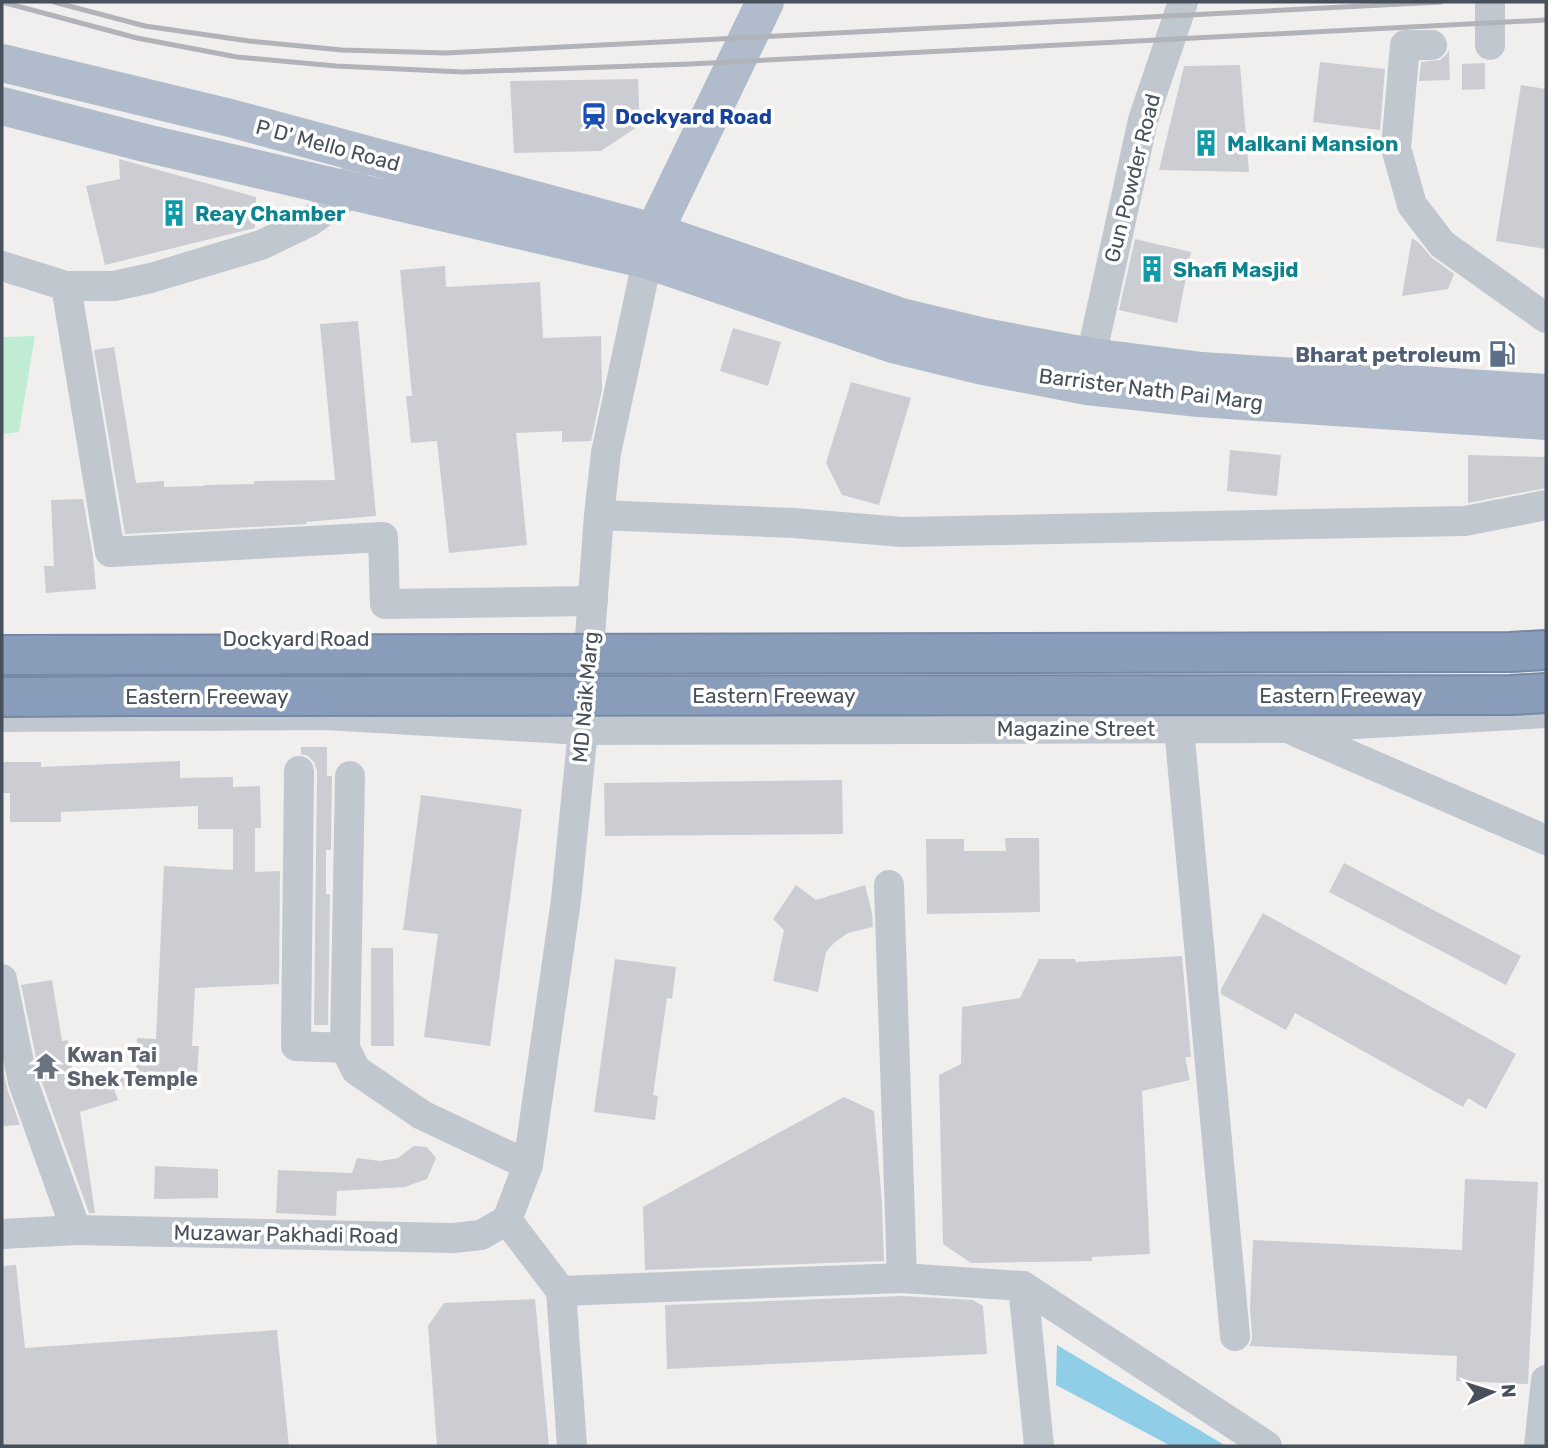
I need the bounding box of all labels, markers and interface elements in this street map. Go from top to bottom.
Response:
street label: Gun Powder Road [1099,91,1165,265]
station icon: Dockyard Road [579,101,609,131]
place label: Dockyard Road [615,104,772,129]
street label: P D' Mello Road [253,114,403,176]
building icon: Malkani Mansion [1191,128,1221,158]
place label: Malkani Mansion [1227,131,1398,156]
building icon: Reay Chamber [159,198,189,228]
place label: Reay Chamber [195,201,346,226]
building icon: Shafi Masjid [1137,254,1167,284]
place label: Shafi Masjid [1173,257,1299,282]
fuel station icon: Bharat petroleum [1487,339,1517,369]
place label: Bharat petroleum [1295,342,1481,367]
street label: Barrister Nath Pai Marg [1037,363,1265,415]
street label: Dockyard Road [223,626,369,651]
street label: MD Naik Marg [567,630,603,764]
street label: Eastern Freeway [692,683,856,708]
street label: Eastern Freeway [1259,683,1423,708]
street label: Eastern Freeway [125,684,289,709]
street label: Magazine Street [997,716,1155,741]
place label: Kwan Tai Shek Temple [67,1042,198,1091]
temple icon: Kwan Tai Shek Temple [31,1051,61,1081]
street label: Muzawar Pakhadi Road [173,1220,399,1248]
north arrow [1457,1357,1527,1427]
text: N [1497,1383,1520,1398]

